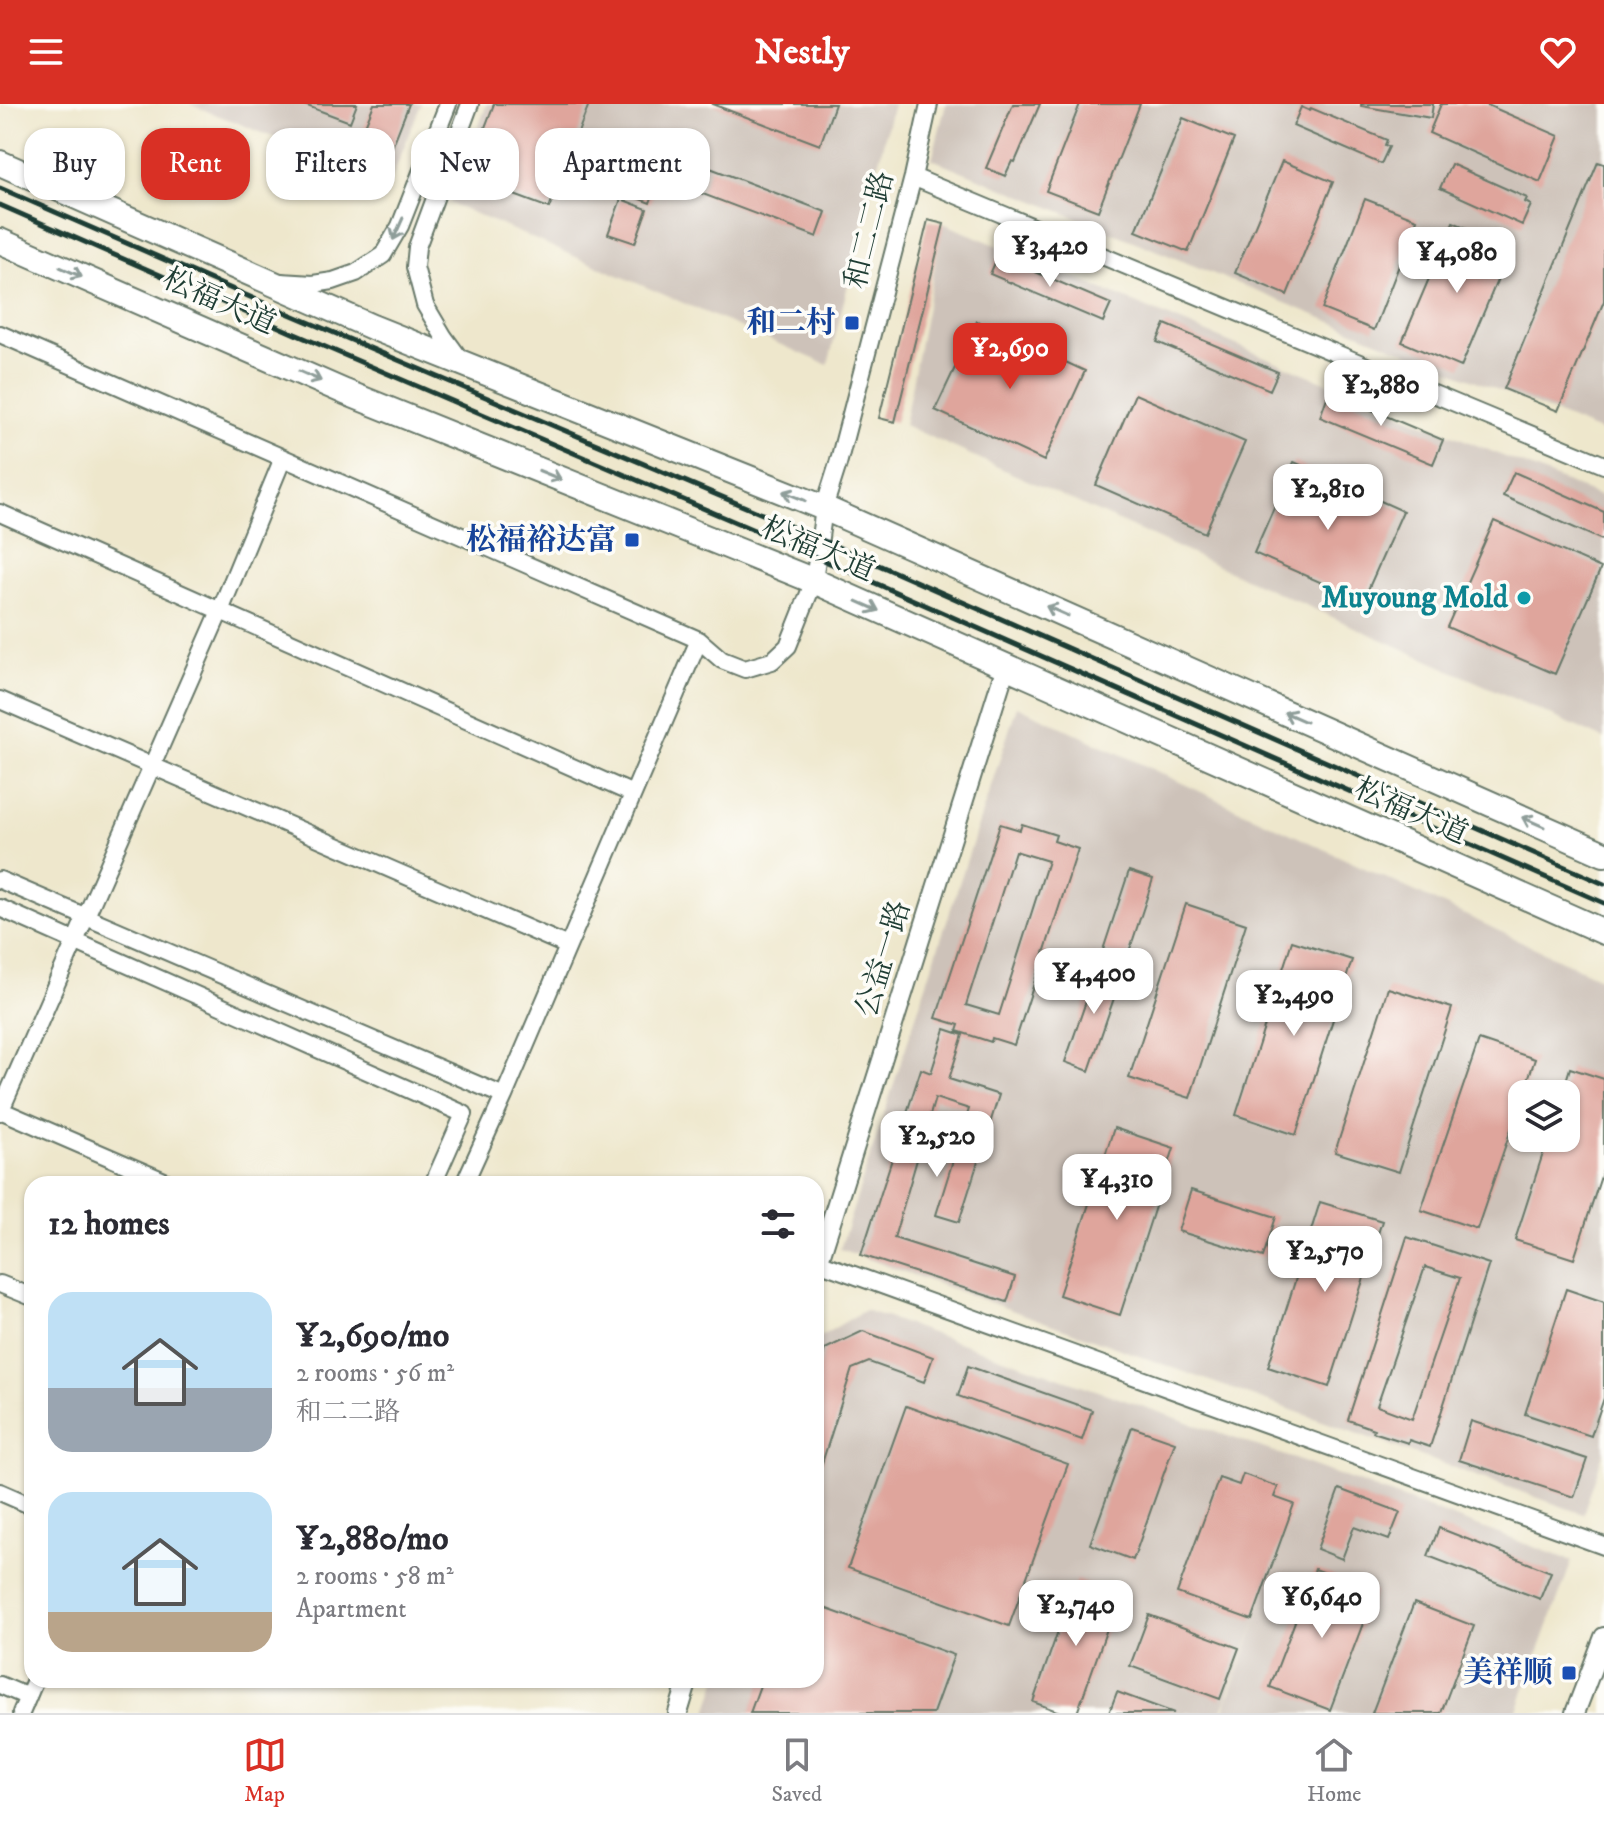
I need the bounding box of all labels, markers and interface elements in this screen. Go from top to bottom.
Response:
icon: menu [24,30,68,74]
text: Nestly [755,30,849,75]
icon: heart [1536,30,1580,74]
chip: Buy [24,128,125,200]
chip: Rent [141,128,250,200]
chip: Filters [266,128,395,200]
chip: New [411,128,519,200]
chip: Apartment [535,128,710,200]
street label: 和二二路 [838,167,902,293]
one-way arrow [390,216,405,240]
pin: ¥3,420 [985,221,1115,289]
pin: ¥4,080 [1392,227,1522,295]
text: ¥3,420 [1012,230,1088,263]
text: ¥4,080 [1416,236,1498,269]
street label: 松福大道 [157,261,281,343]
one-way arrow [59,265,83,280]
place label: 和二村 [746,305,836,342]
marker: 和二村 [843,314,861,332]
pin: ¥2,690 [945,323,1075,391]
text: ¥2,690 [971,332,1049,365]
pin: ¥2,880 [1316,360,1446,428]
text: ¥2,880 [1342,369,1420,402]
one-way arrow [297,370,321,385]
pin: ¥2,810 [1263,464,1393,532]
one-way arrow [537,469,562,483]
text: ¥2,810 [1291,473,1365,506]
one-way arrow [782,488,807,502]
street label: 松福大道 [756,510,880,590]
place label: 松福裕达富 [466,522,616,559]
marker: 松福裕达富 [623,531,641,549]
place label: Muyoung Mold [1321,580,1509,617]
marker: Muyoung Mold [1515,589,1533,607]
one-way arrow [856,599,880,614]
one-way arrow [1046,603,1070,618]
one-way arrow [1283,709,1307,724]
street label: 松福大道 [1349,771,1473,853]
one-way arrow [1521,814,1545,829]
street label: 公益一路 [849,896,919,1022]
pin: ¥4,400 [1029,948,1159,1016]
text: ¥4,400 [1052,957,1136,990]
pin: ¥2,490 [1229,970,1359,1038]
text: ¥2,490 [1254,979,1334,1012]
map controls [1508,1080,1580,1152]
button: layers [1508,1080,1580,1152]
pin: ¥2,520 [872,1111,1002,1179]
text: ¥2,520 [899,1120,975,1153]
pin: ¥4,310 [1052,1154,1182,1222]
text: ¥4,310 [1080,1163,1154,1196]
icon: filters [756,1202,800,1246]
text: 12 homes [48,1203,170,1245]
pin: ¥2,570 [1260,1226,1390,1294]
text: ¥2,570 [1286,1235,1364,1268]
text: ¥2,690/mo [296,1315,449,1357]
icon: home [112,1324,208,1420]
text: 2 rooms · 56 m² [296,1357,454,1390]
text: 和二二路 [296,1396,400,1429]
text: ¥2,880/mo [296,1518,449,1560]
icon: home [112,1524,208,1620]
text: 2 rooms · 58 m² [296,1560,454,1593]
pin: ¥6,640 [1257,1572,1387,1640]
pin: ¥2,740 [1011,1580,1141,1648]
text: ¥6,640 [1282,1581,1362,1614]
text: ¥2,740 [1037,1589,1115,1622]
text: Apartment [296,1593,407,1626]
place label: 美祥顺 [1463,1655,1553,1692]
marker: 美祥顺 [1560,1664,1578,1682]
tab: Map [243,1733,287,1808]
tab: Saved [772,1733,822,1808]
tab: Home [1307,1733,1361,1808]

